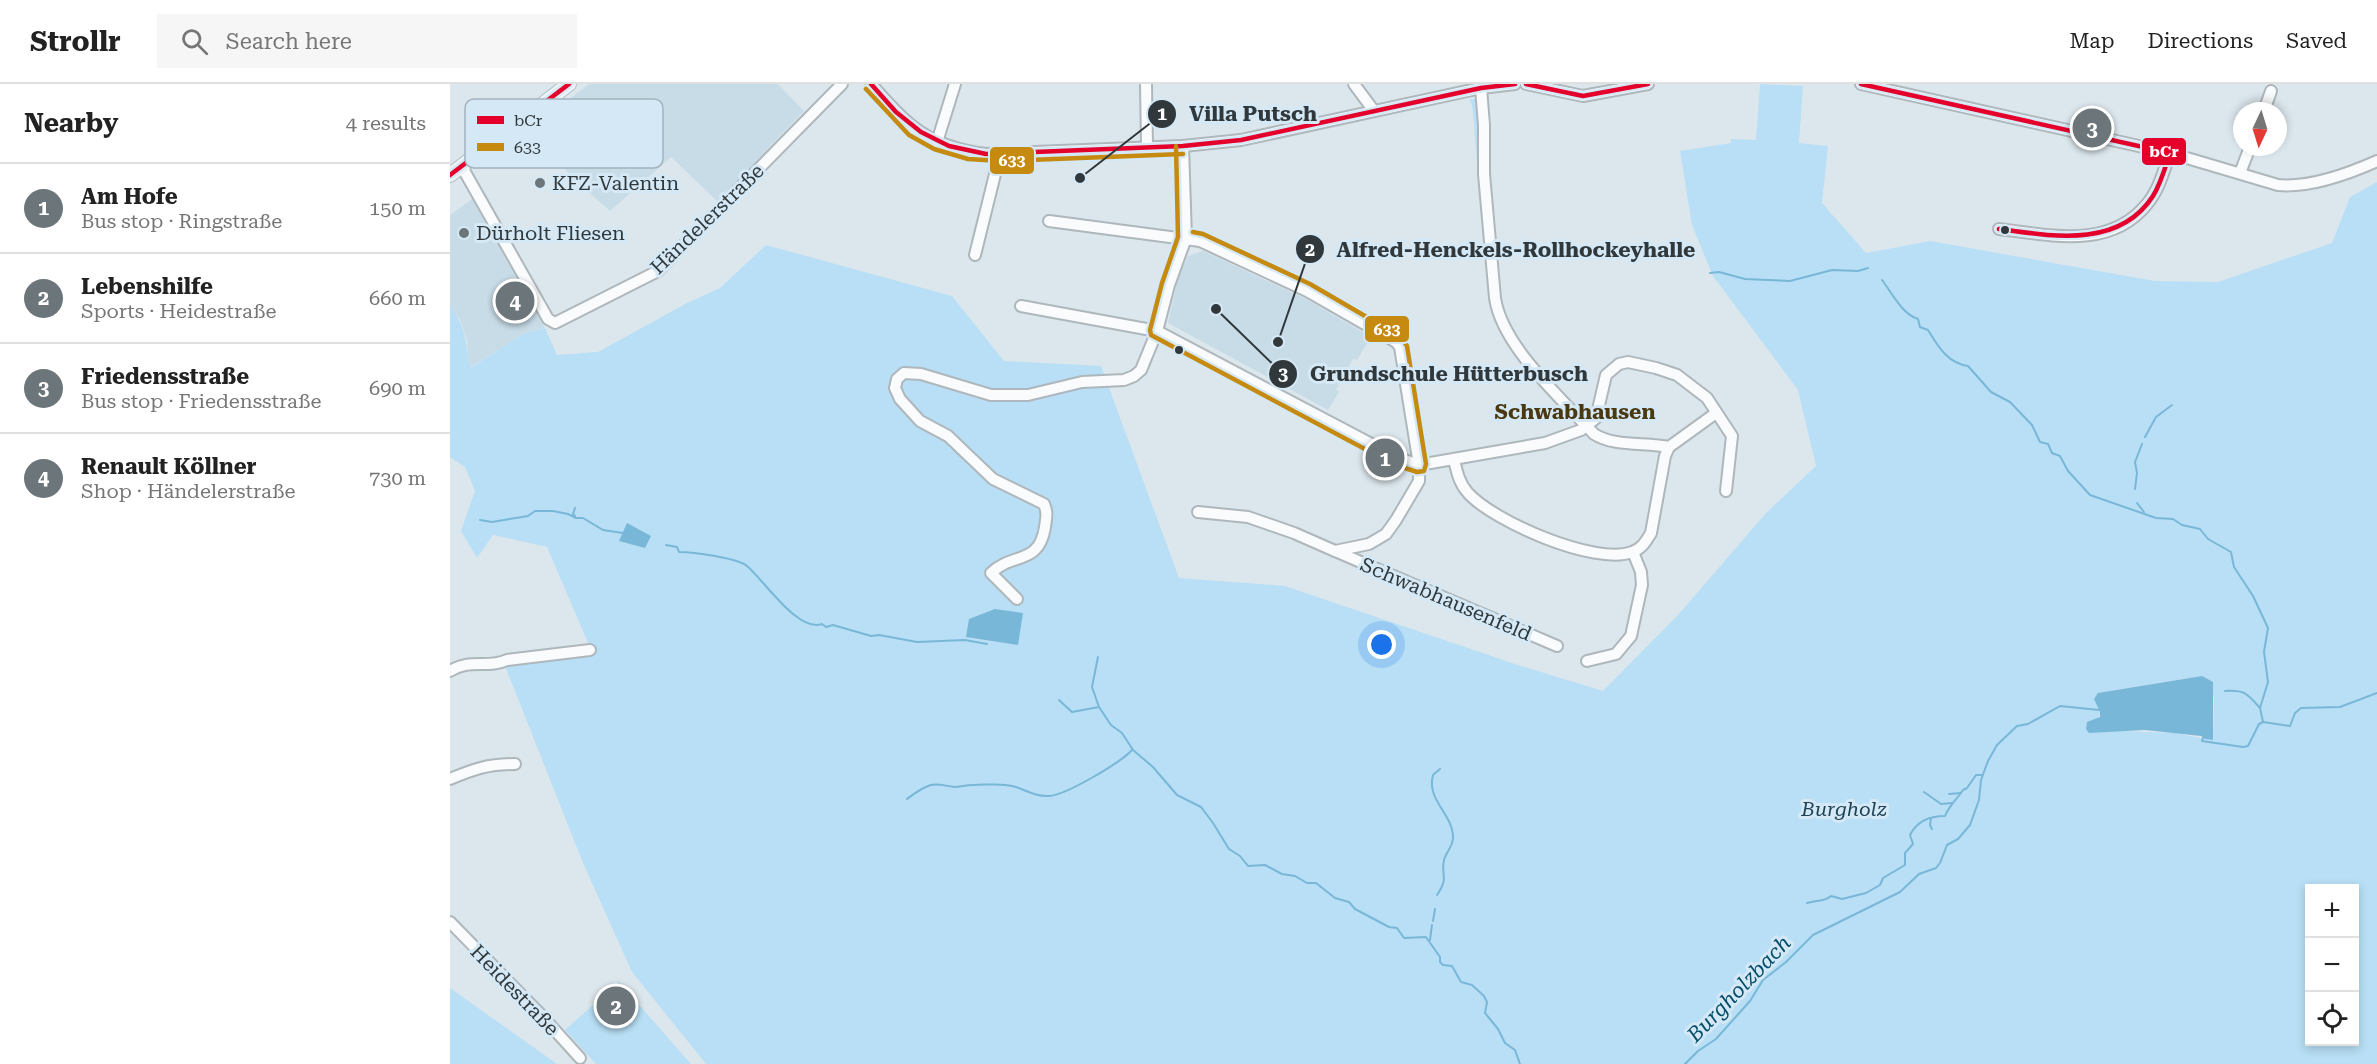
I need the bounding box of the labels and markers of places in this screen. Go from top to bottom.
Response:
callout: Villa Putsch [1147,94,1329,133]
pin: 3 [2072,106,2112,150]
place label: KFZ-Valentin [552,171,679,195]
marker: KFZ-Valentin [533,176,547,190]
place label: Dürholt Fliesen [476,221,625,245]
unlabelled marker [1999,224,2011,236]
marker: Dürholt Fliesen [457,226,471,240]
callout: Alfred-Henckels-Rollhockeyhalle [1295,230,1708,269]
pin: 4 [496,278,534,324]
unlabelled marker [1173,344,1185,356]
callout: Grundschule Hütterbusch [1268,354,1600,393]
pin: 1 [1366,436,1404,481]
pin: 2 [596,984,636,1028]

